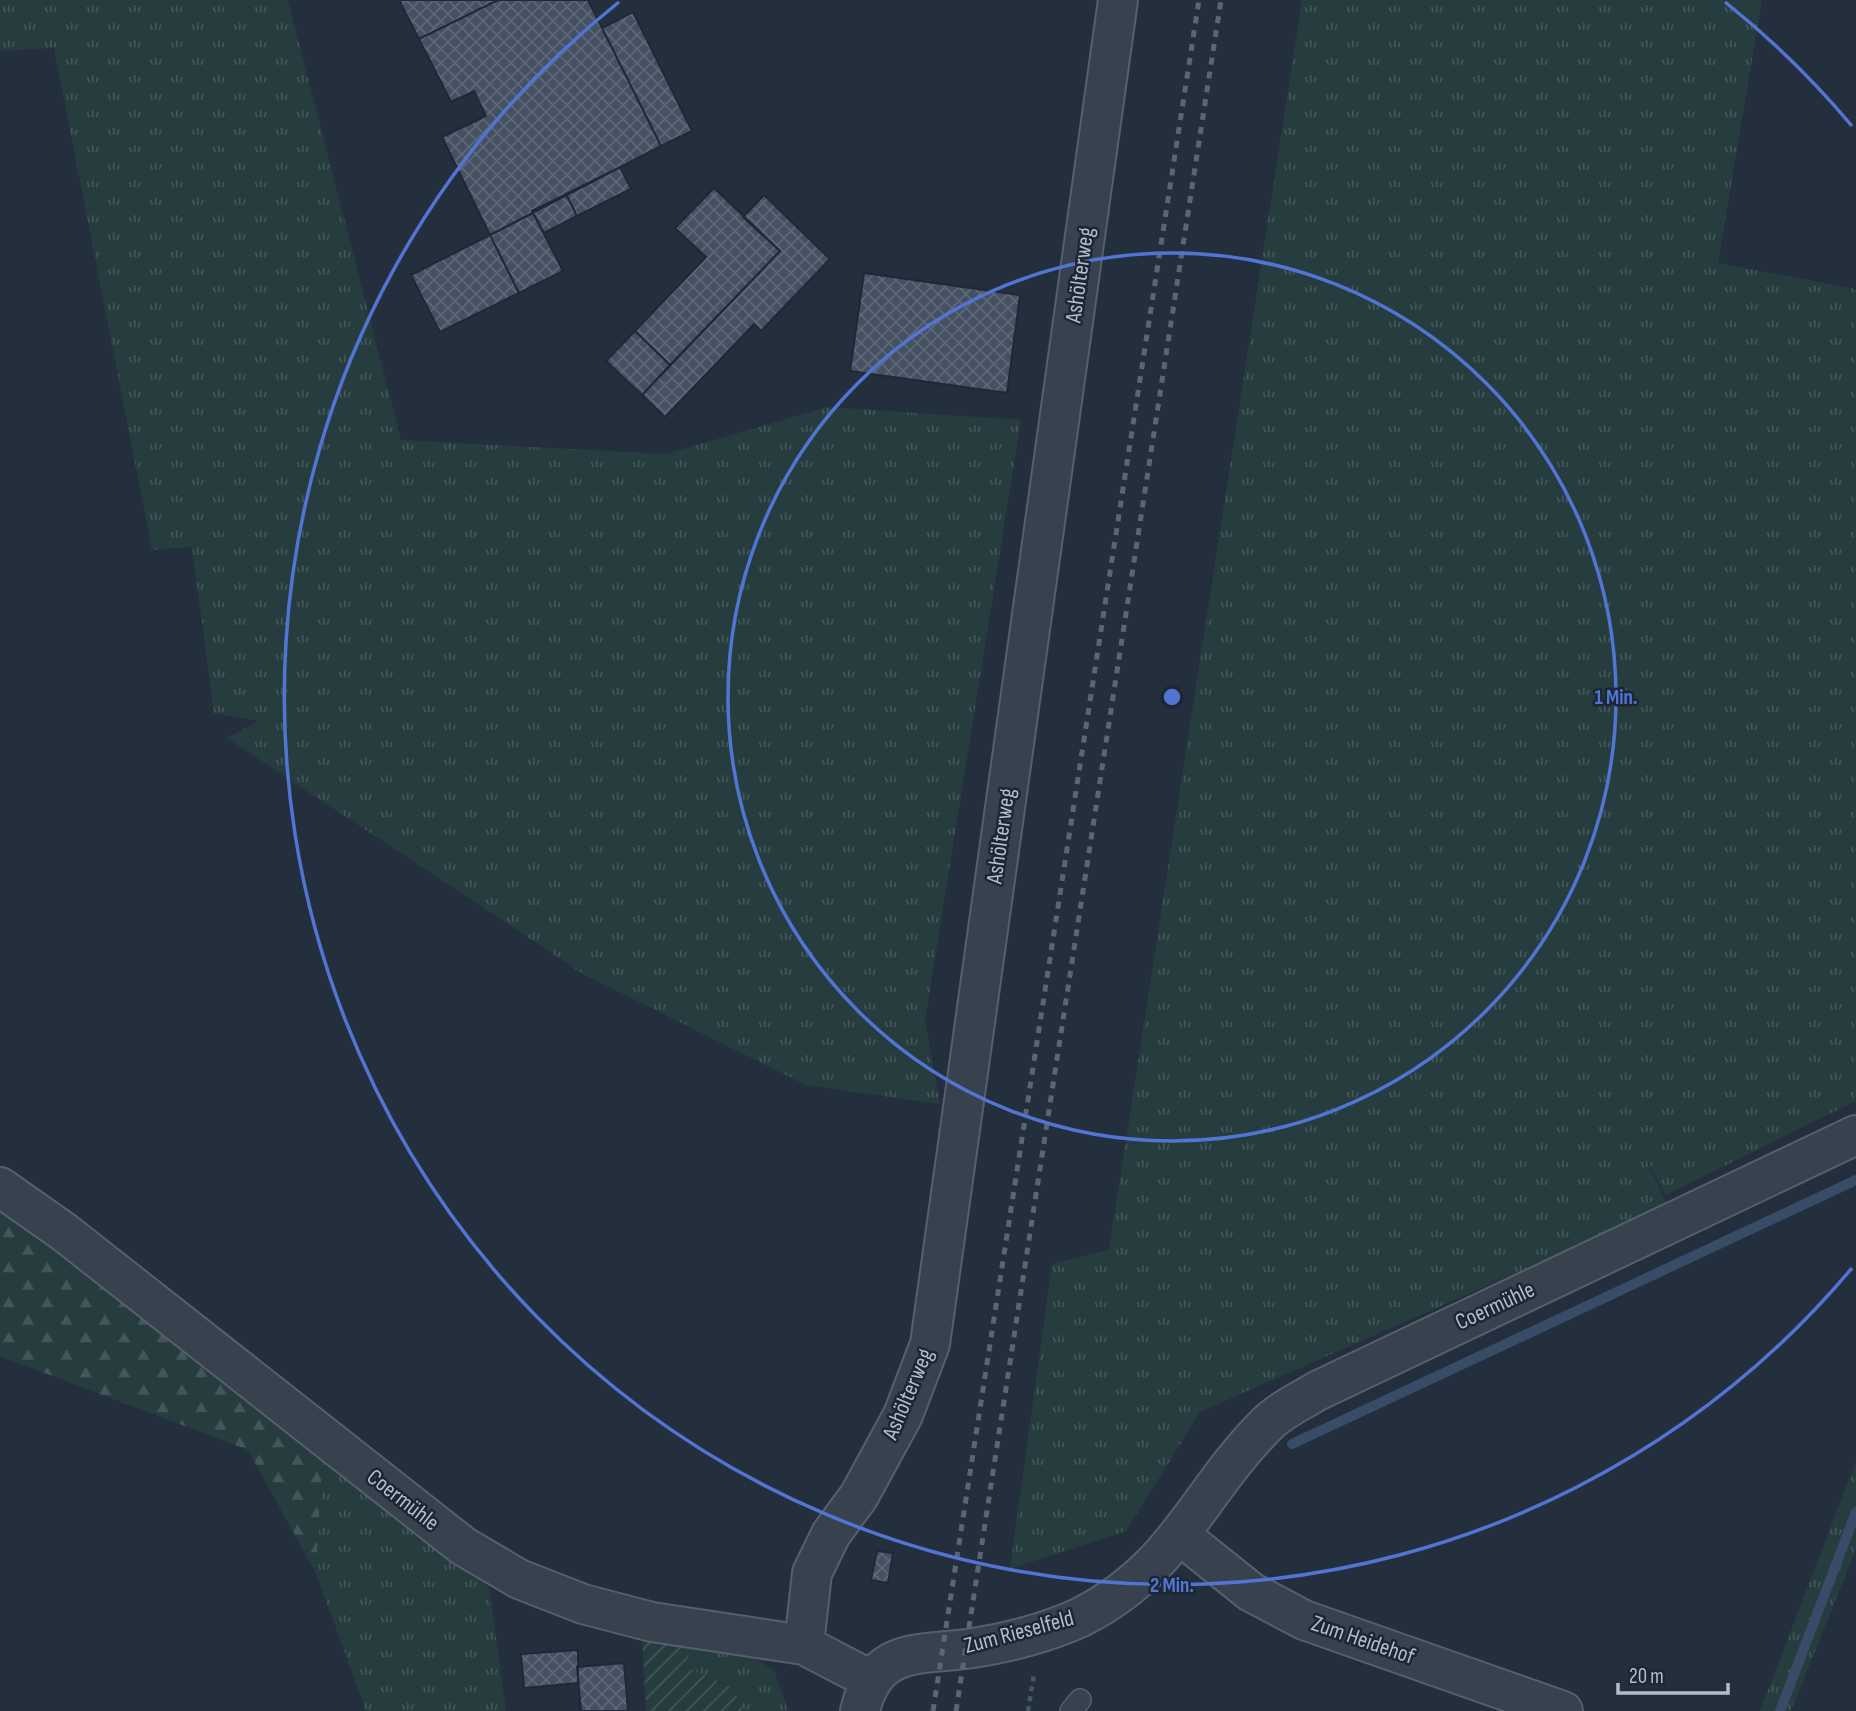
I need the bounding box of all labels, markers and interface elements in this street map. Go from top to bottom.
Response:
street label: Ashölterweg [1059,225,1101,326]
centre of rings [1160,685,1184,709]
text: 1 Min. [1594,685,1638,710]
street label: Ashölterweg [980,786,1022,887]
street label: Coermühle [1451,1276,1539,1336]
street label: Ashölterweg [876,1344,940,1445]
street label: Coermühle [361,1463,445,1537]
text: 2 Min. [1150,1573,1194,1598]
street label: Zum Rieselfeld [961,1604,1077,1660]
street label: Zum Heidehof [1308,1609,1419,1671]
scale bar [1618,1652,1728,1696]
text: 20 m [1629,1664,1664,1689]

